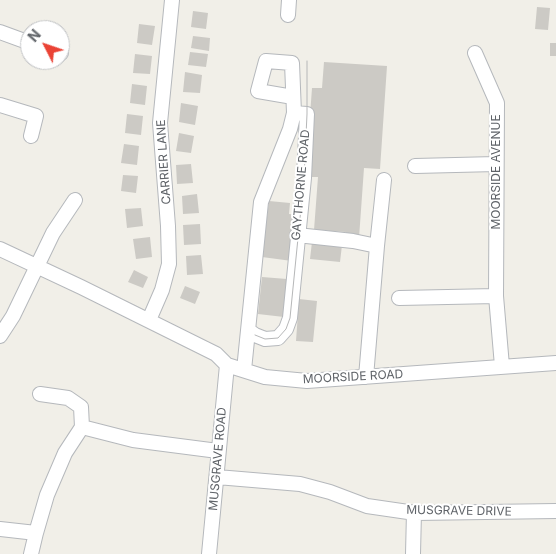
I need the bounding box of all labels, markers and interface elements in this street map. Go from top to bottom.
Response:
north arrow [20,20,70,70]
text: N [24,26,44,45]
street label: MOORSIDE AVENUE [489,114,503,230]
street label: CARRIER LANE [154,119,174,205]
street label: GAYTHORNE ROAD [289,129,313,241]
street label: MOORSIDE ROAD [302,367,404,387]
street label: MUSGRAVE ROAD [206,407,230,511]
street label: MUSGRAVE DRIVE [406,503,512,519]

